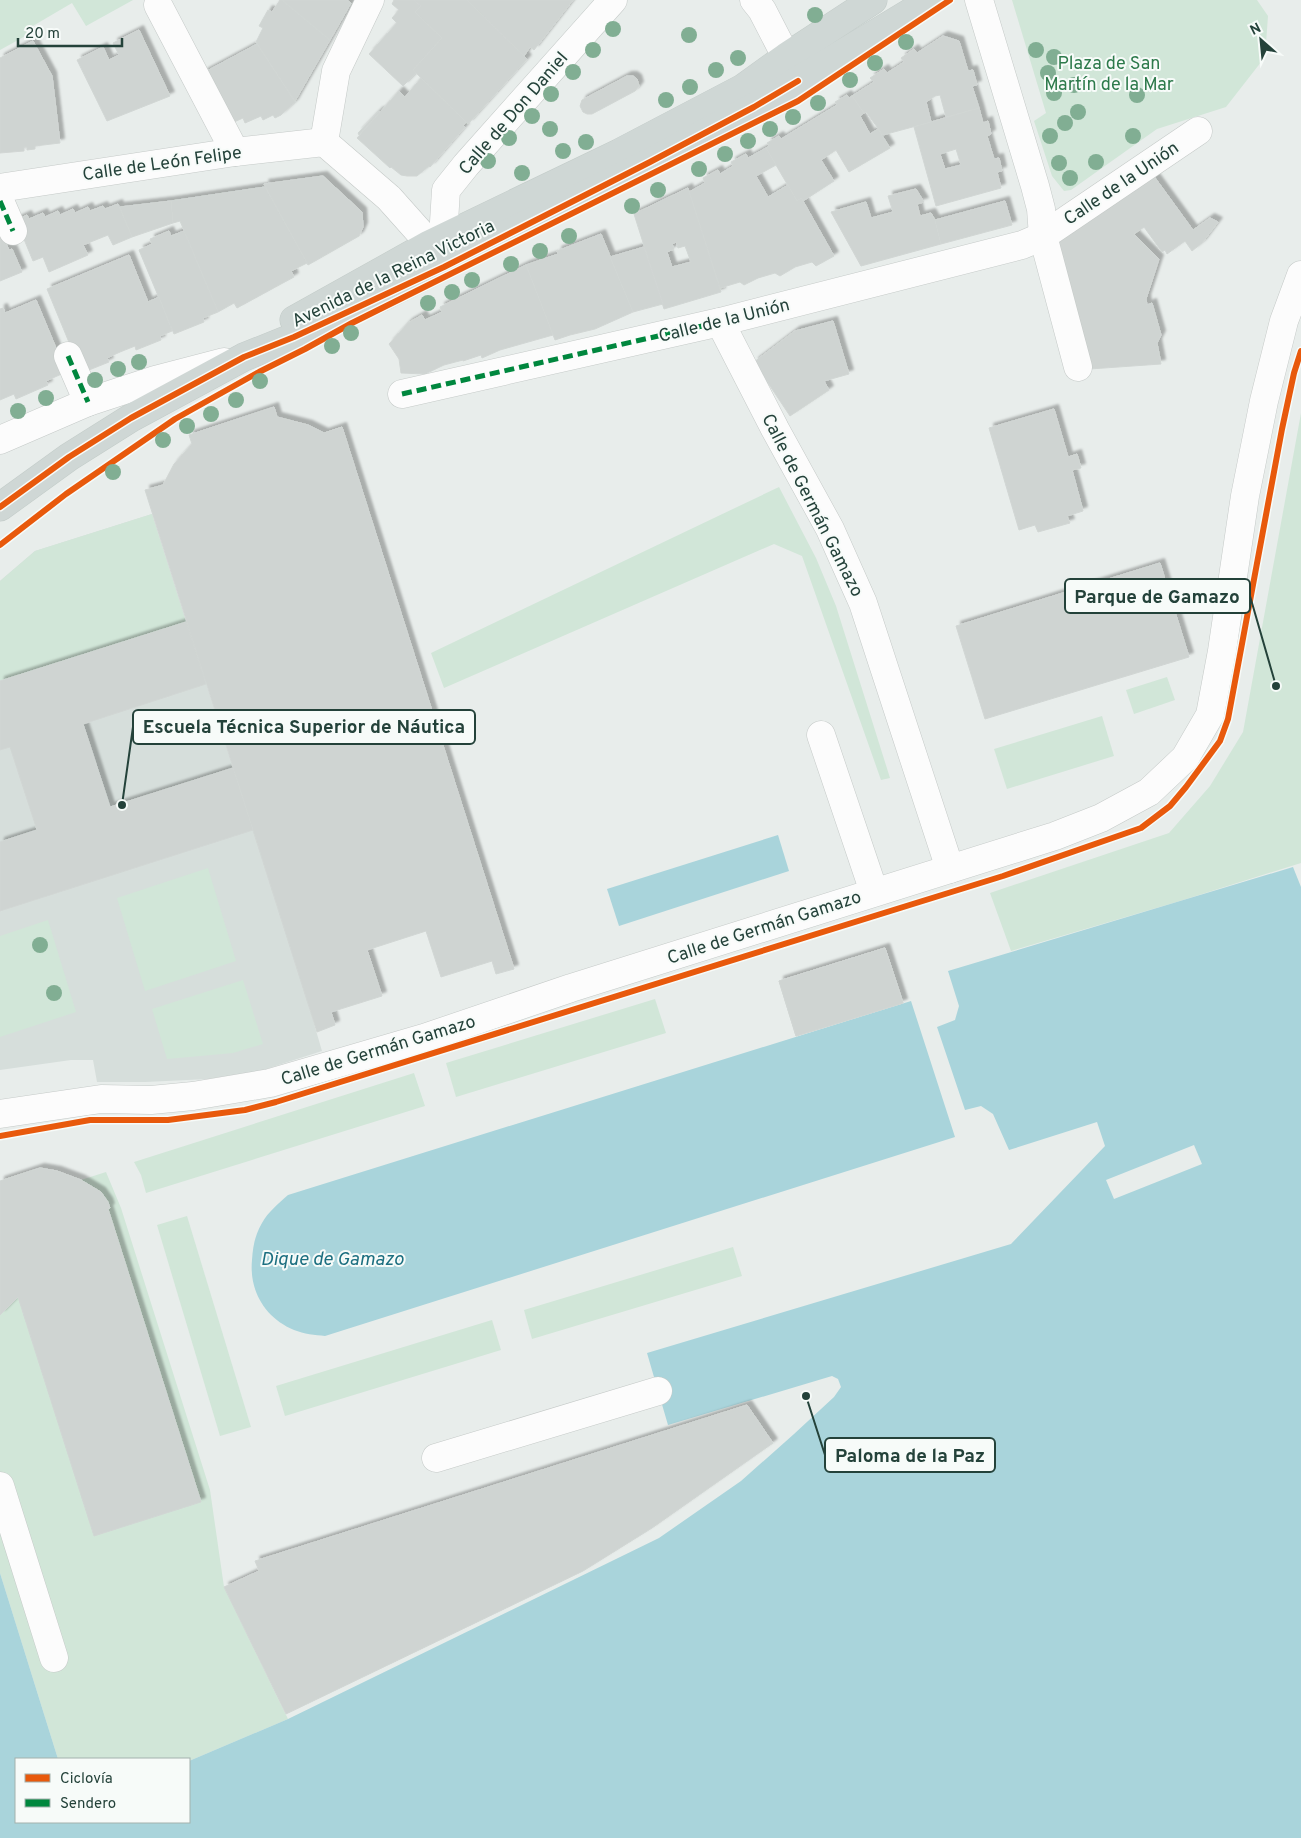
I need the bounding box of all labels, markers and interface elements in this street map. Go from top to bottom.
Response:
scale bar [18,15,121,47]
north arrow [1236,15,1286,65]
text: N [1247,20,1264,40]
text: 20 m [25,25,60,44]
street label: Calle de Don Daniel [454,48,574,180]
park label: Plaza de San Martín de la Mar [1044,53,1174,97]
street label: Calle de la Unión [1060,137,1184,231]
street label: Calle de León Felipe [81,142,243,187]
street label: Avenida de la Reina Victoria [288,215,499,334]
street label: Calle de la Unión [656,294,792,349]
street label: Calle de Germán Gamazo [755,410,868,601]
callout: Parque de Gamazo [1065,579,1250,613]
text: Parque de Gamazo [1074,586,1240,610]
callout: Escuela Técnica Superior de Náutica [133,710,475,744]
text: Escuela Técnica Superior de Náutica [143,716,465,740]
street label: Calle de Germán Gamazo [665,886,864,971]
street label: Calle de Germán Gamazo [278,1011,479,1092]
water label: Dique de Gamazo [260,1248,405,1272]
callout: Paloma de la Paz [825,1438,995,1472]
text: Paloma de la Paz [835,1445,985,1469]
legend [15,1758,190,1823]
text: Ciclovía [60,1770,113,1789]
text: Sendero [60,1795,116,1814]

